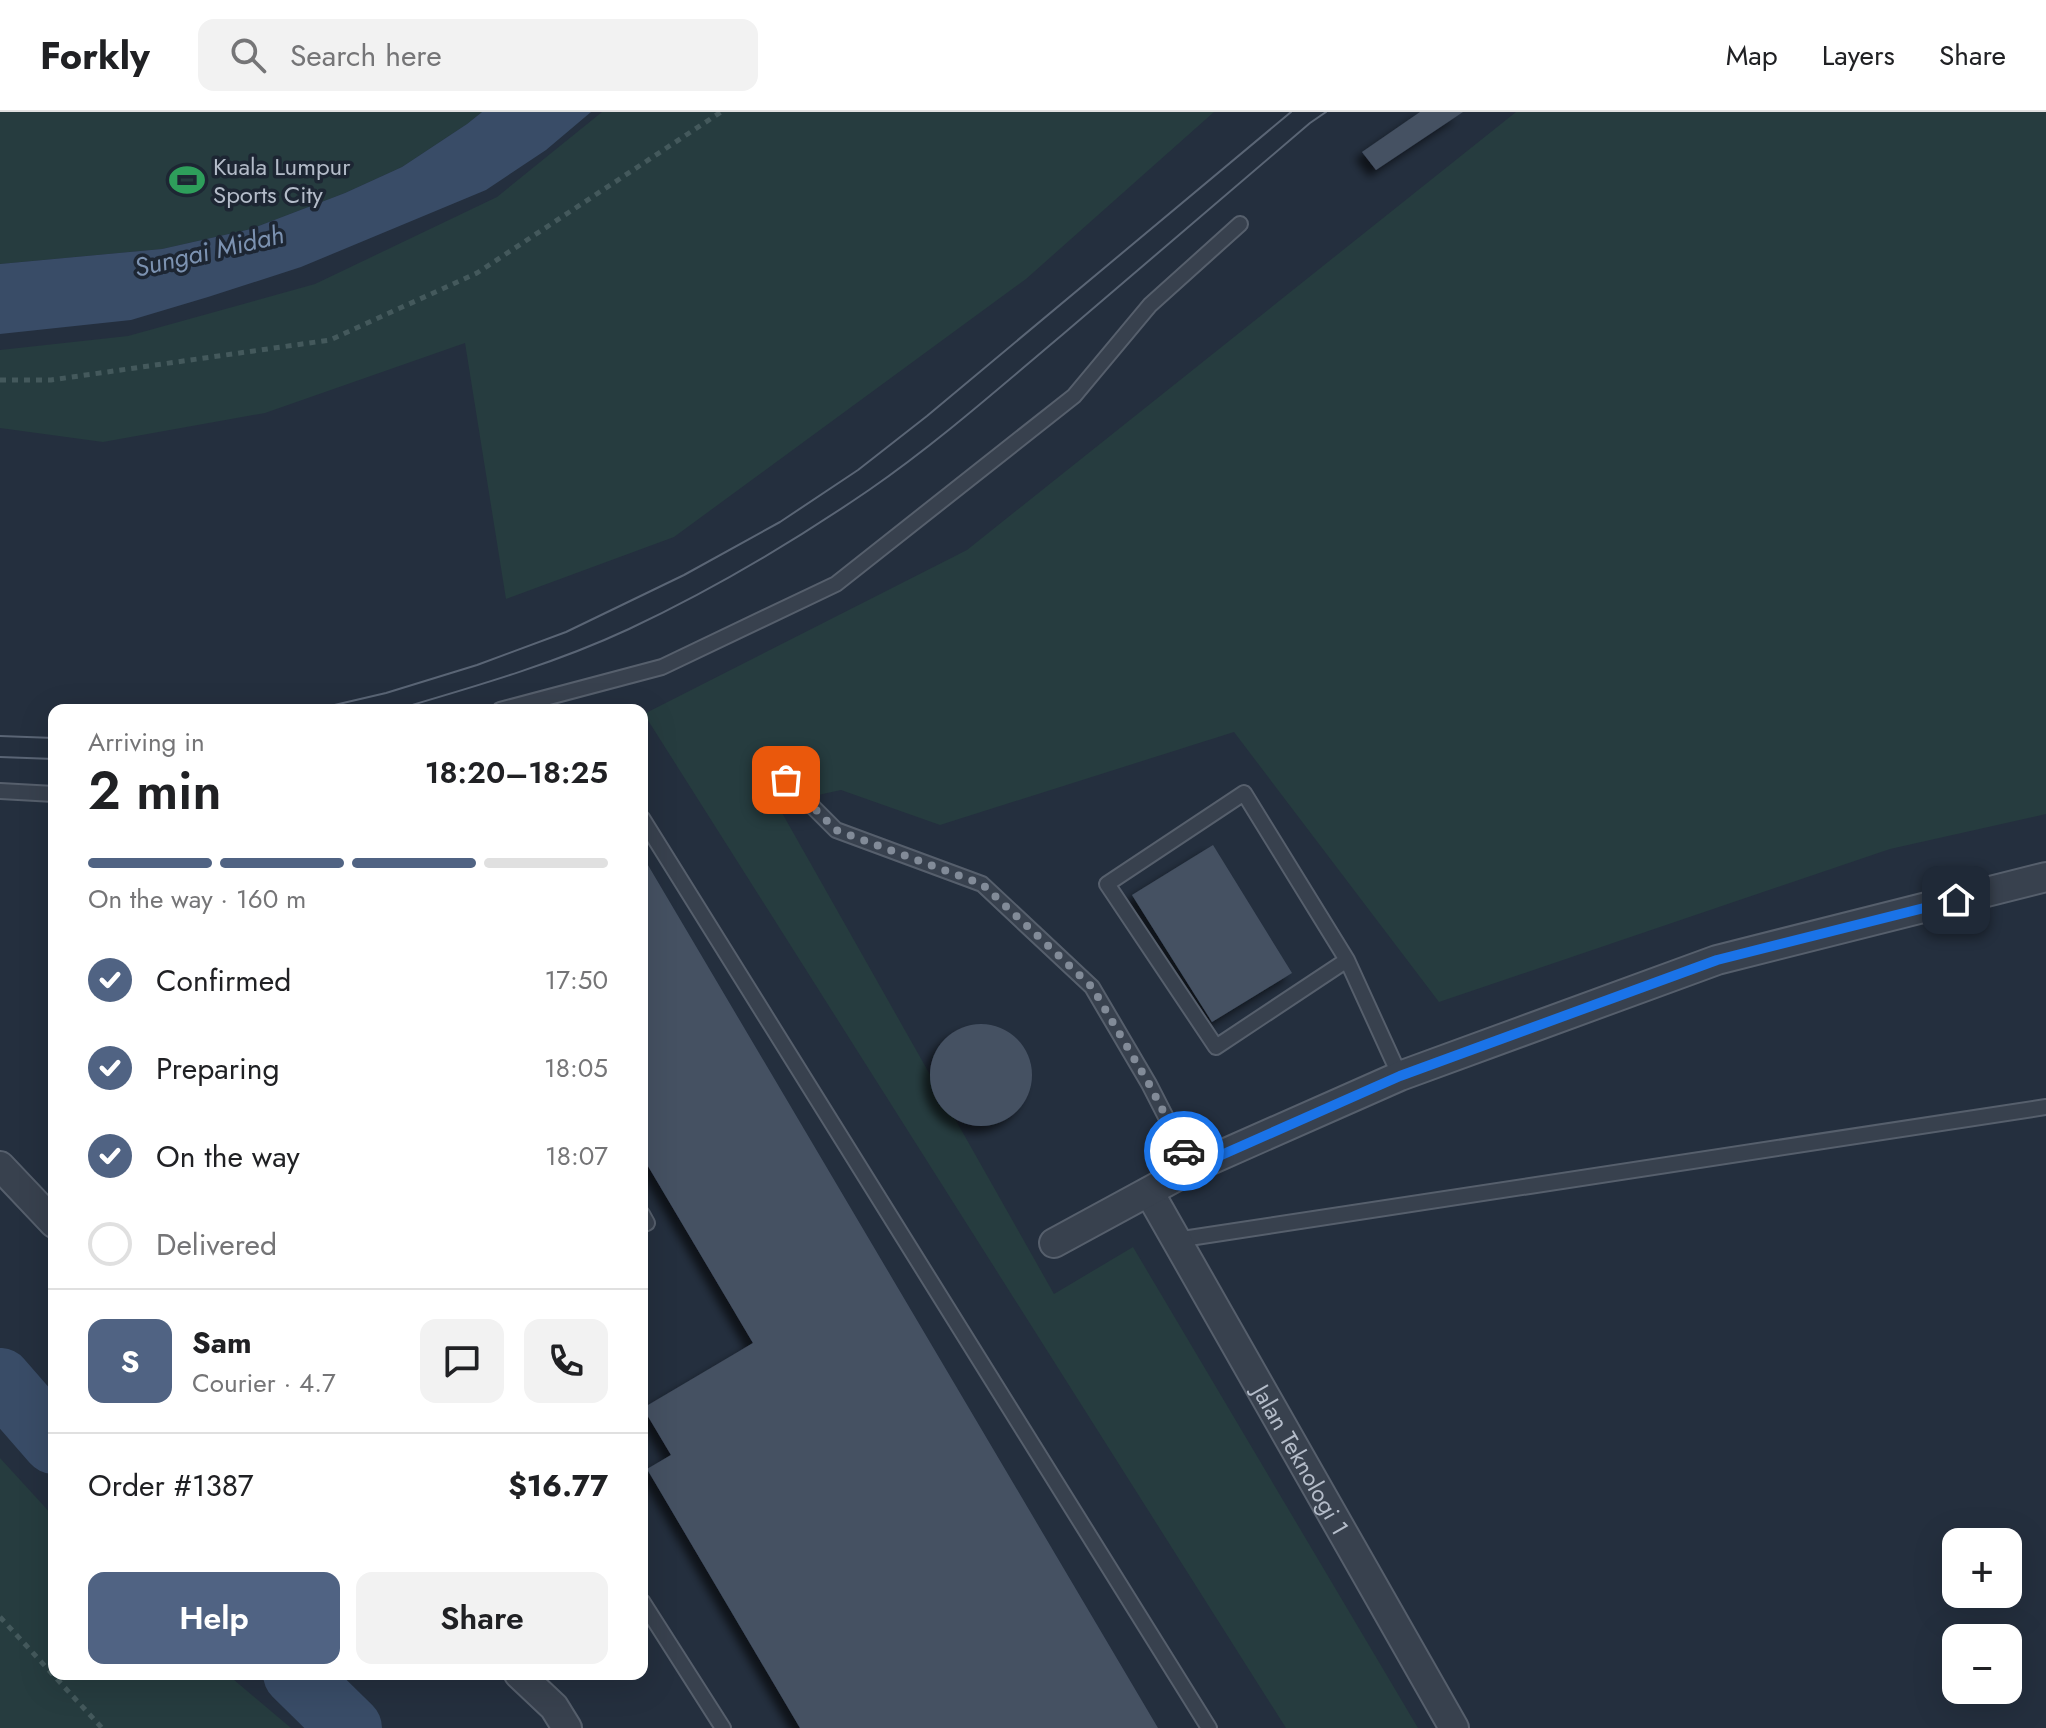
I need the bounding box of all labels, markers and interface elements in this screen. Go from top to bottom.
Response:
search box [198,19,758,91]
text: Forkly [40,28,150,83]
icon: search [226,33,270,77]
text: Search here [290,34,442,77]
text: Map [1726,35,1778,76]
text: Layers [1822,35,1895,76]
text: Share [1939,35,2006,76]
place label: Kuala Lumpur Sports City [213,149,351,212]
sports icon: Kuala Lumpur Sports City [168,161,206,199]
water label: Sungai Midah [130,215,288,287]
text: Arriving in [88,723,205,761]
pin [752,746,820,814]
text: 18:20–18:25 [425,751,608,794]
text: 2 min [88,753,221,829]
icon: bag [764,758,808,802]
pin [1922,866,1990,934]
icon: home [1934,878,1978,922]
text: On the way · 160 m [88,880,306,918]
icon: check [88,958,132,1002]
text: Confirmed [156,959,291,1002]
text: 17:50 [545,961,608,999]
icon: check [88,1046,132,1090]
text: Preparing [156,1047,280,1090]
text: 18:05 [544,1049,608,1087]
courier [1144,1111,1224,1191]
icon: car [1162,1129,1206,1173]
icon: check [88,1134,132,1178]
text: On the way [156,1135,300,1178]
text: 18:07 [545,1137,608,1175]
text: Delivered [156,1223,277,1266]
button: chat [420,1319,504,1403]
button: phone [524,1319,608,1403]
text: Sam [192,1321,252,1364]
text: S [121,1340,139,1383]
text: Courier · 4.7 [192,1364,336,1402]
street label: Jalan Teknologi 1 [1243,1375,1358,1541]
text: Order #1387 [88,1464,254,1507]
text: $16.77 [508,1464,608,1507]
map controls [1942,1528,2022,1704]
button: + [1942,1528,2022,1608]
button: Help [88,1572,340,1664]
button: Share [356,1572,608,1664]
button: − [1942,1624,2022,1704]

